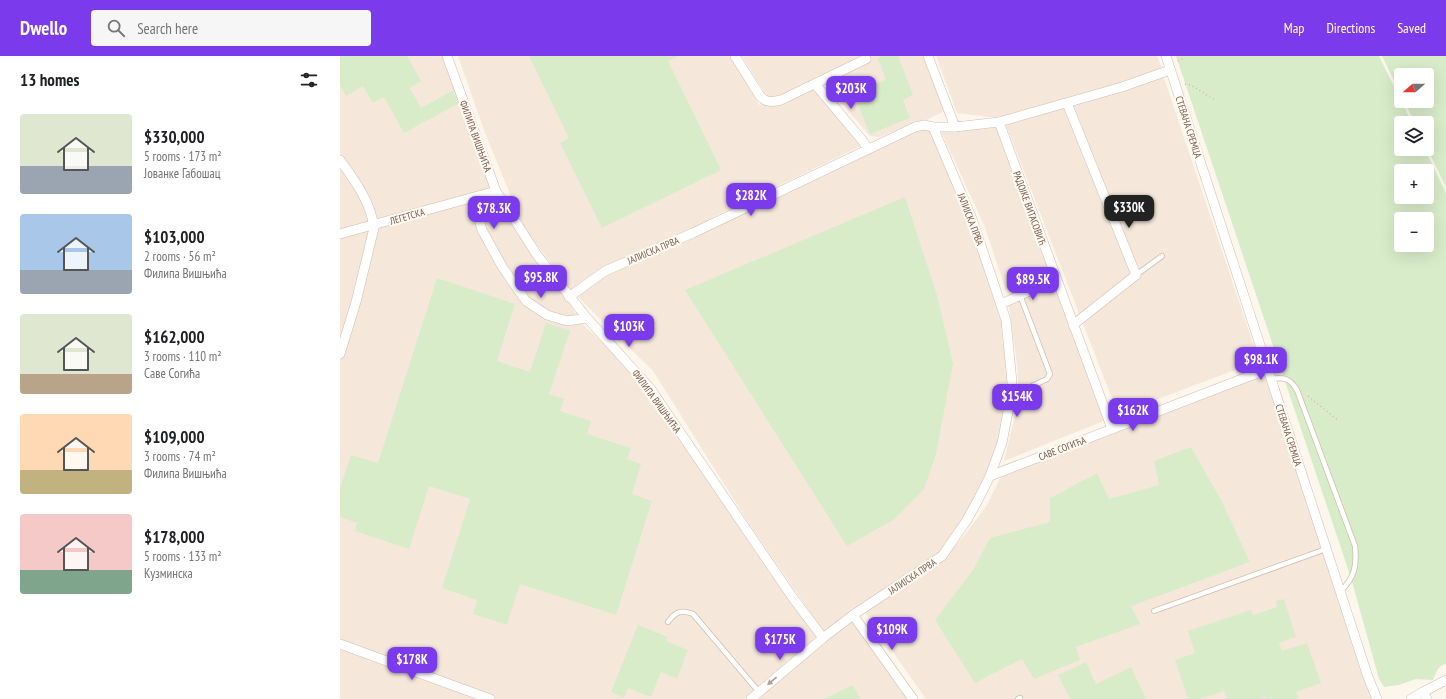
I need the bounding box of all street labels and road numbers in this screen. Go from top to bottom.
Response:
street label: СТЕВАНА СРЕМЦА [1172,95,1205,160]
street label: ФИЛИПА ВИШЊИЋА [457,99,495,174]
street label: РАДОЈКЕ ВИТАСОВИЋ [1010,169,1049,247]
street label: ЈАЛИЈСКА ПРВА [954,190,987,248]
street label: ЛЕГЕТСКА [387,205,426,228]
street label: ЈАЛИЈСКА ПРВА [624,234,681,268]
street label: ФИЛИПА ВИШЊИЋА [629,367,684,436]
street label: СТЕВАНА СРЕМЦА [1272,403,1305,468]
street label: САВЕ СОГИЋА [1037,433,1088,463]
street label: ЈАЛИЈСКА ПРВА [885,555,939,598]

